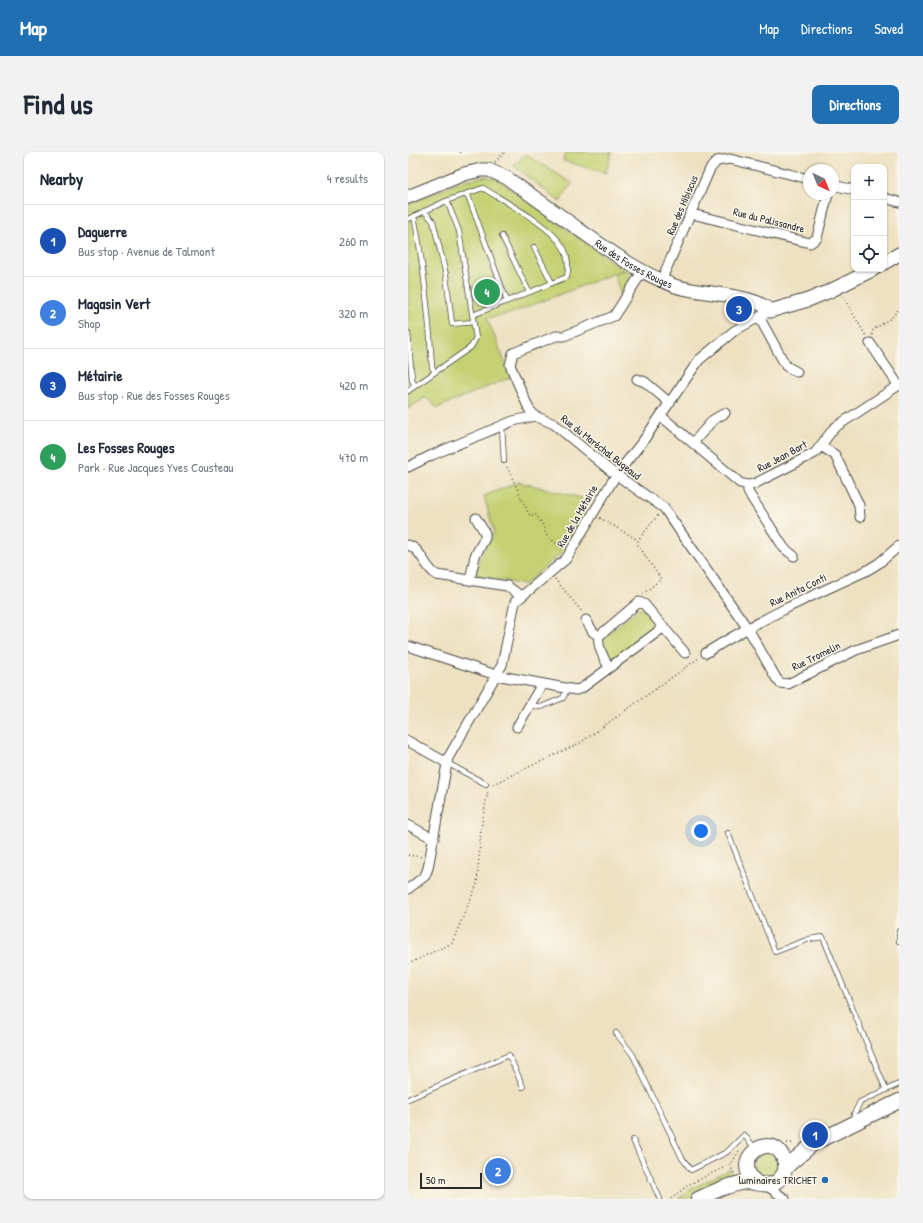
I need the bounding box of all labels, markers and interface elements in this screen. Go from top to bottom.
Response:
text: Map [20,15,47,41]
text: Map [759,19,779,38]
text: Directions [801,19,852,38]
text: Saved [874,19,903,38]
text: Find us [24,85,93,123]
button: Directions [812,85,899,124]
north arrow [803,164,839,200]
map controls [851,164,887,272]
button: + [851,164,887,200]
text: Nearby [40,167,83,190]
text: 4 results [327,169,368,187]
street label: Rue des Hibiscus [663,173,701,237]
button: − [851,200,887,236]
street label: Rue du Palissandre [732,204,807,236]
text: Daguerre [78,221,127,242]
text: 1 [51,232,55,250]
text: 260 m [339,232,368,250]
street label: Rue des Fosses Rouges [592,236,675,291]
button: locate [851,236,887,272]
text: Bus stop · Avenue de Talmont [78,242,215,260]
pin: 4 [474,277,500,307]
text: Magasin Vert [78,293,150,314]
pin: 3 [726,294,752,324]
text: 2 [50,304,56,322]
text: 320 m [338,304,368,322]
text: Shop [78,314,100,332]
text: Métairie [78,365,122,386]
text: 3 [50,376,56,394]
text: 420 m [339,376,368,394]
text: Bus stop · Rue des Fosses Rouges [78,386,230,404]
street label: Rue du Maréchal Bugeaud [558,411,644,483]
text: Les Fosses Rouges [78,437,174,458]
street label: Rue Jean Bart [755,437,810,475]
text: 4 [51,448,55,466]
text: 470 m [339,448,368,466]
text: Park · Rue Jacques Yves Cousteau [78,458,234,476]
street label: Rue de la Métairie [553,482,601,550]
street label: Rue Anita Conti [767,570,829,610]
street label: Rue Tromelin [789,638,843,674]
your location [691,821,711,841]
pin: 1 [802,1120,828,1150]
pin: 2 [485,1156,511,1186]
scale bar [420,1171,482,1190]
text: 50 m [426,1173,446,1187]
place label: luminaires TRICHET [739,1173,818,1187]
marker: luminaires TRICHET [820,1175,830,1185]

